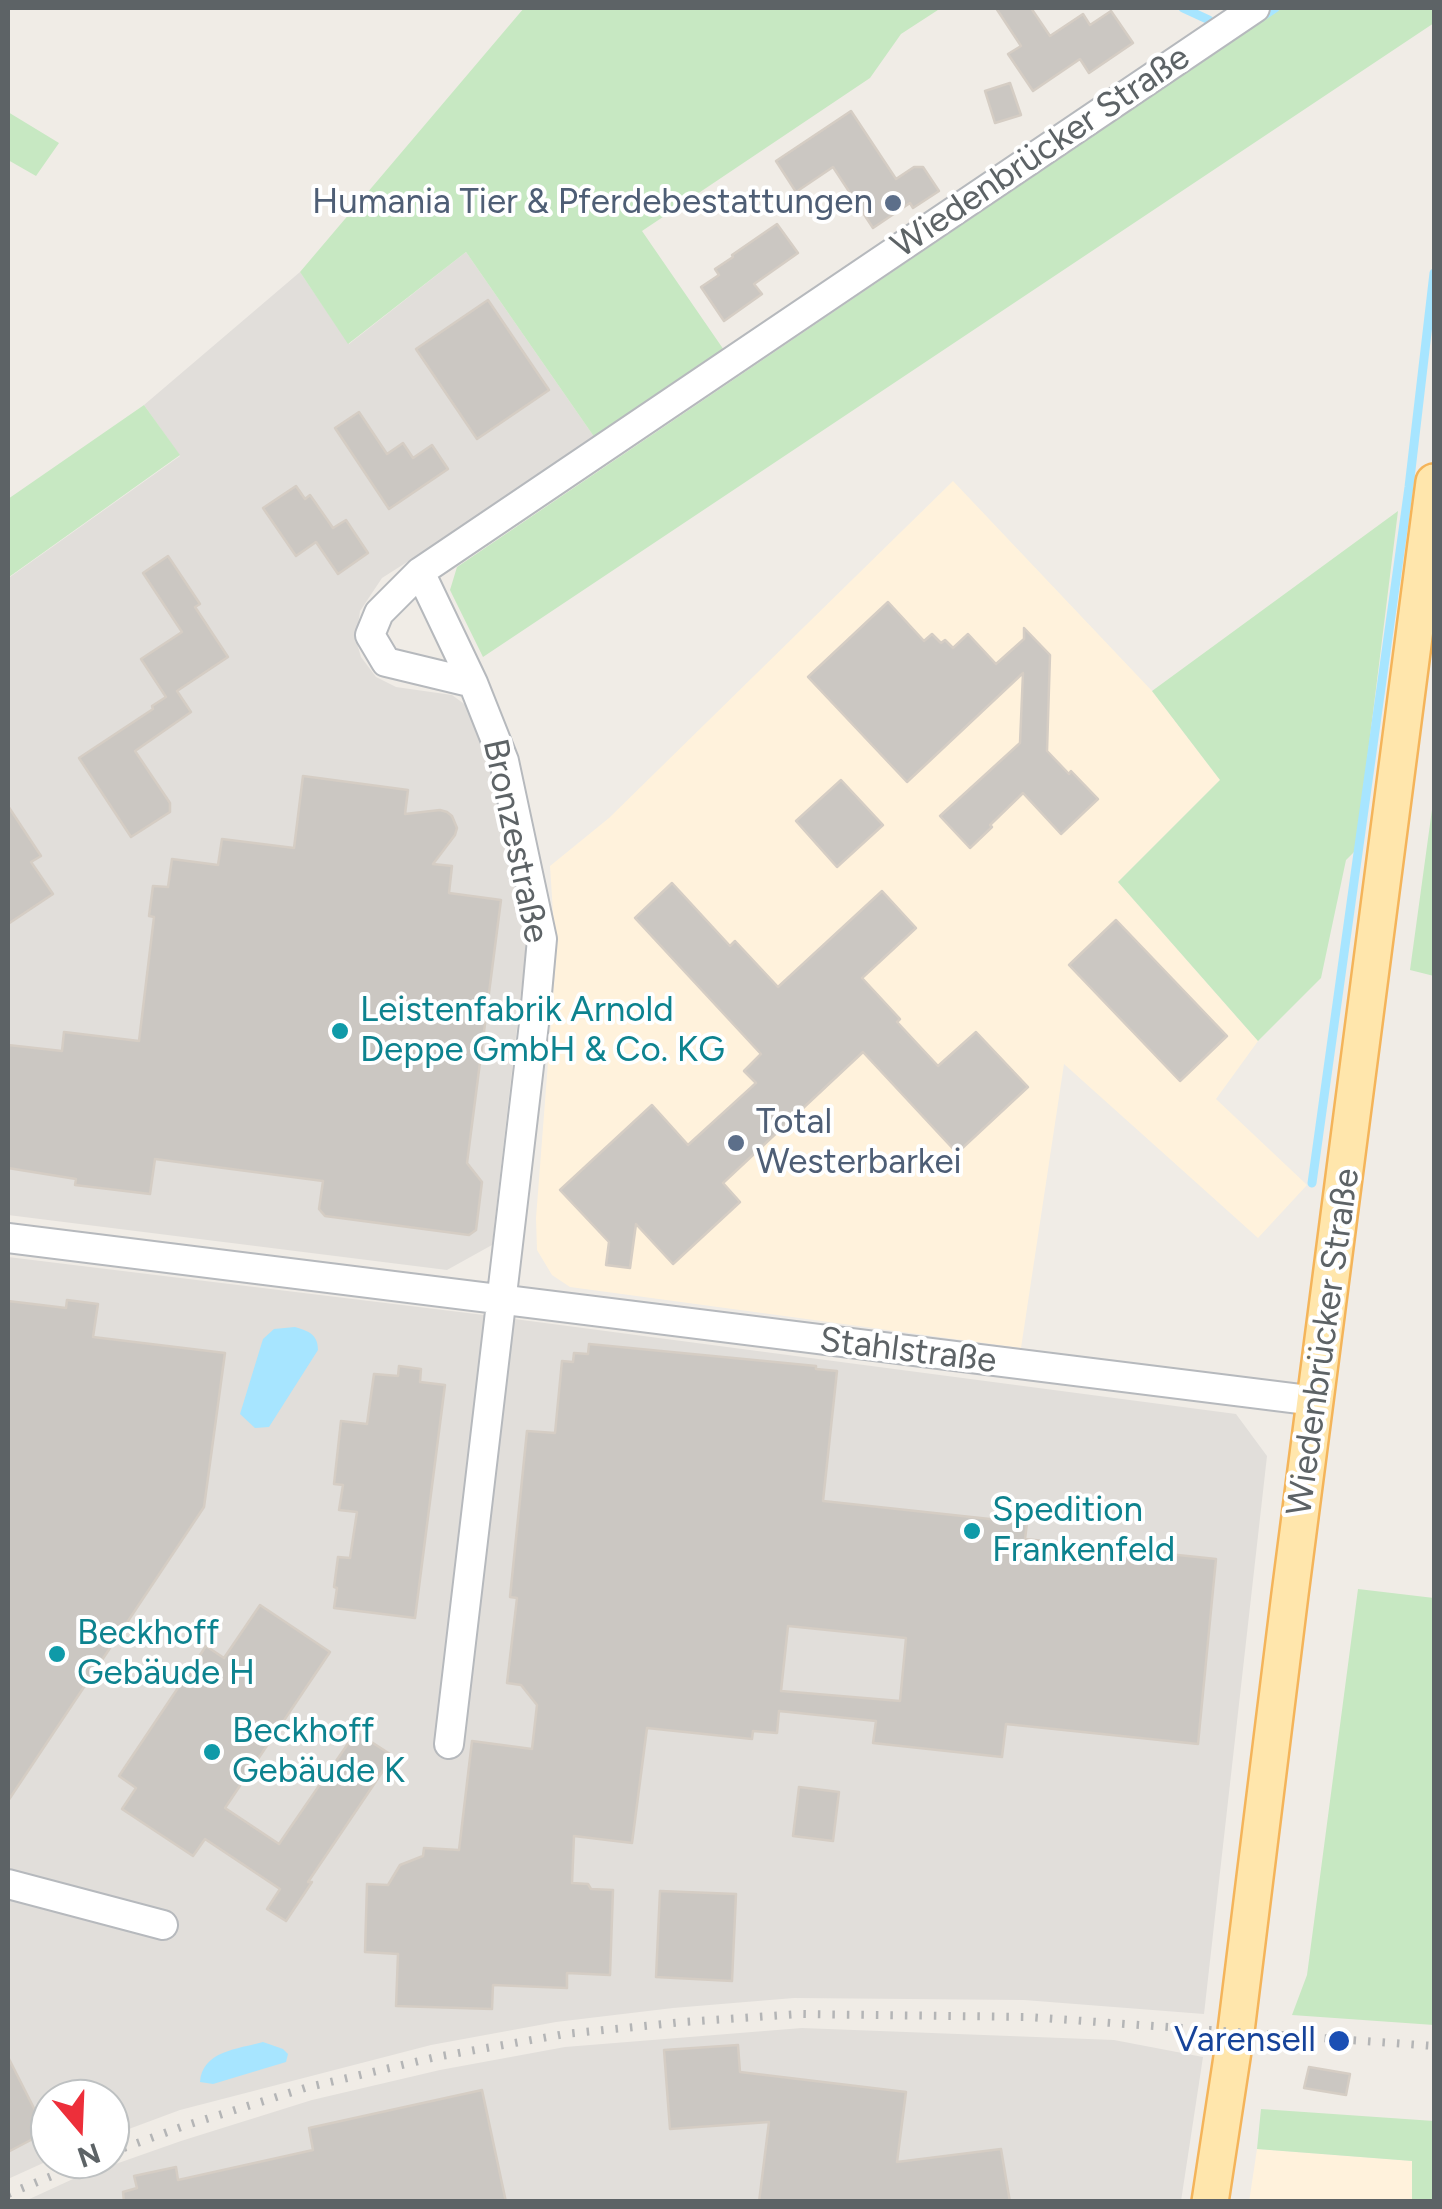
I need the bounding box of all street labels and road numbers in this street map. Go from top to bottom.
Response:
street label: Wiedenbrücker Straße [884,37,1198,267]
street label: Bronzestraße [473,735,557,947]
street label: Wiedenbrücker Straße [1279,1166,1369,1518]
street label: Stahlstraße [817,1319,999,1383]

